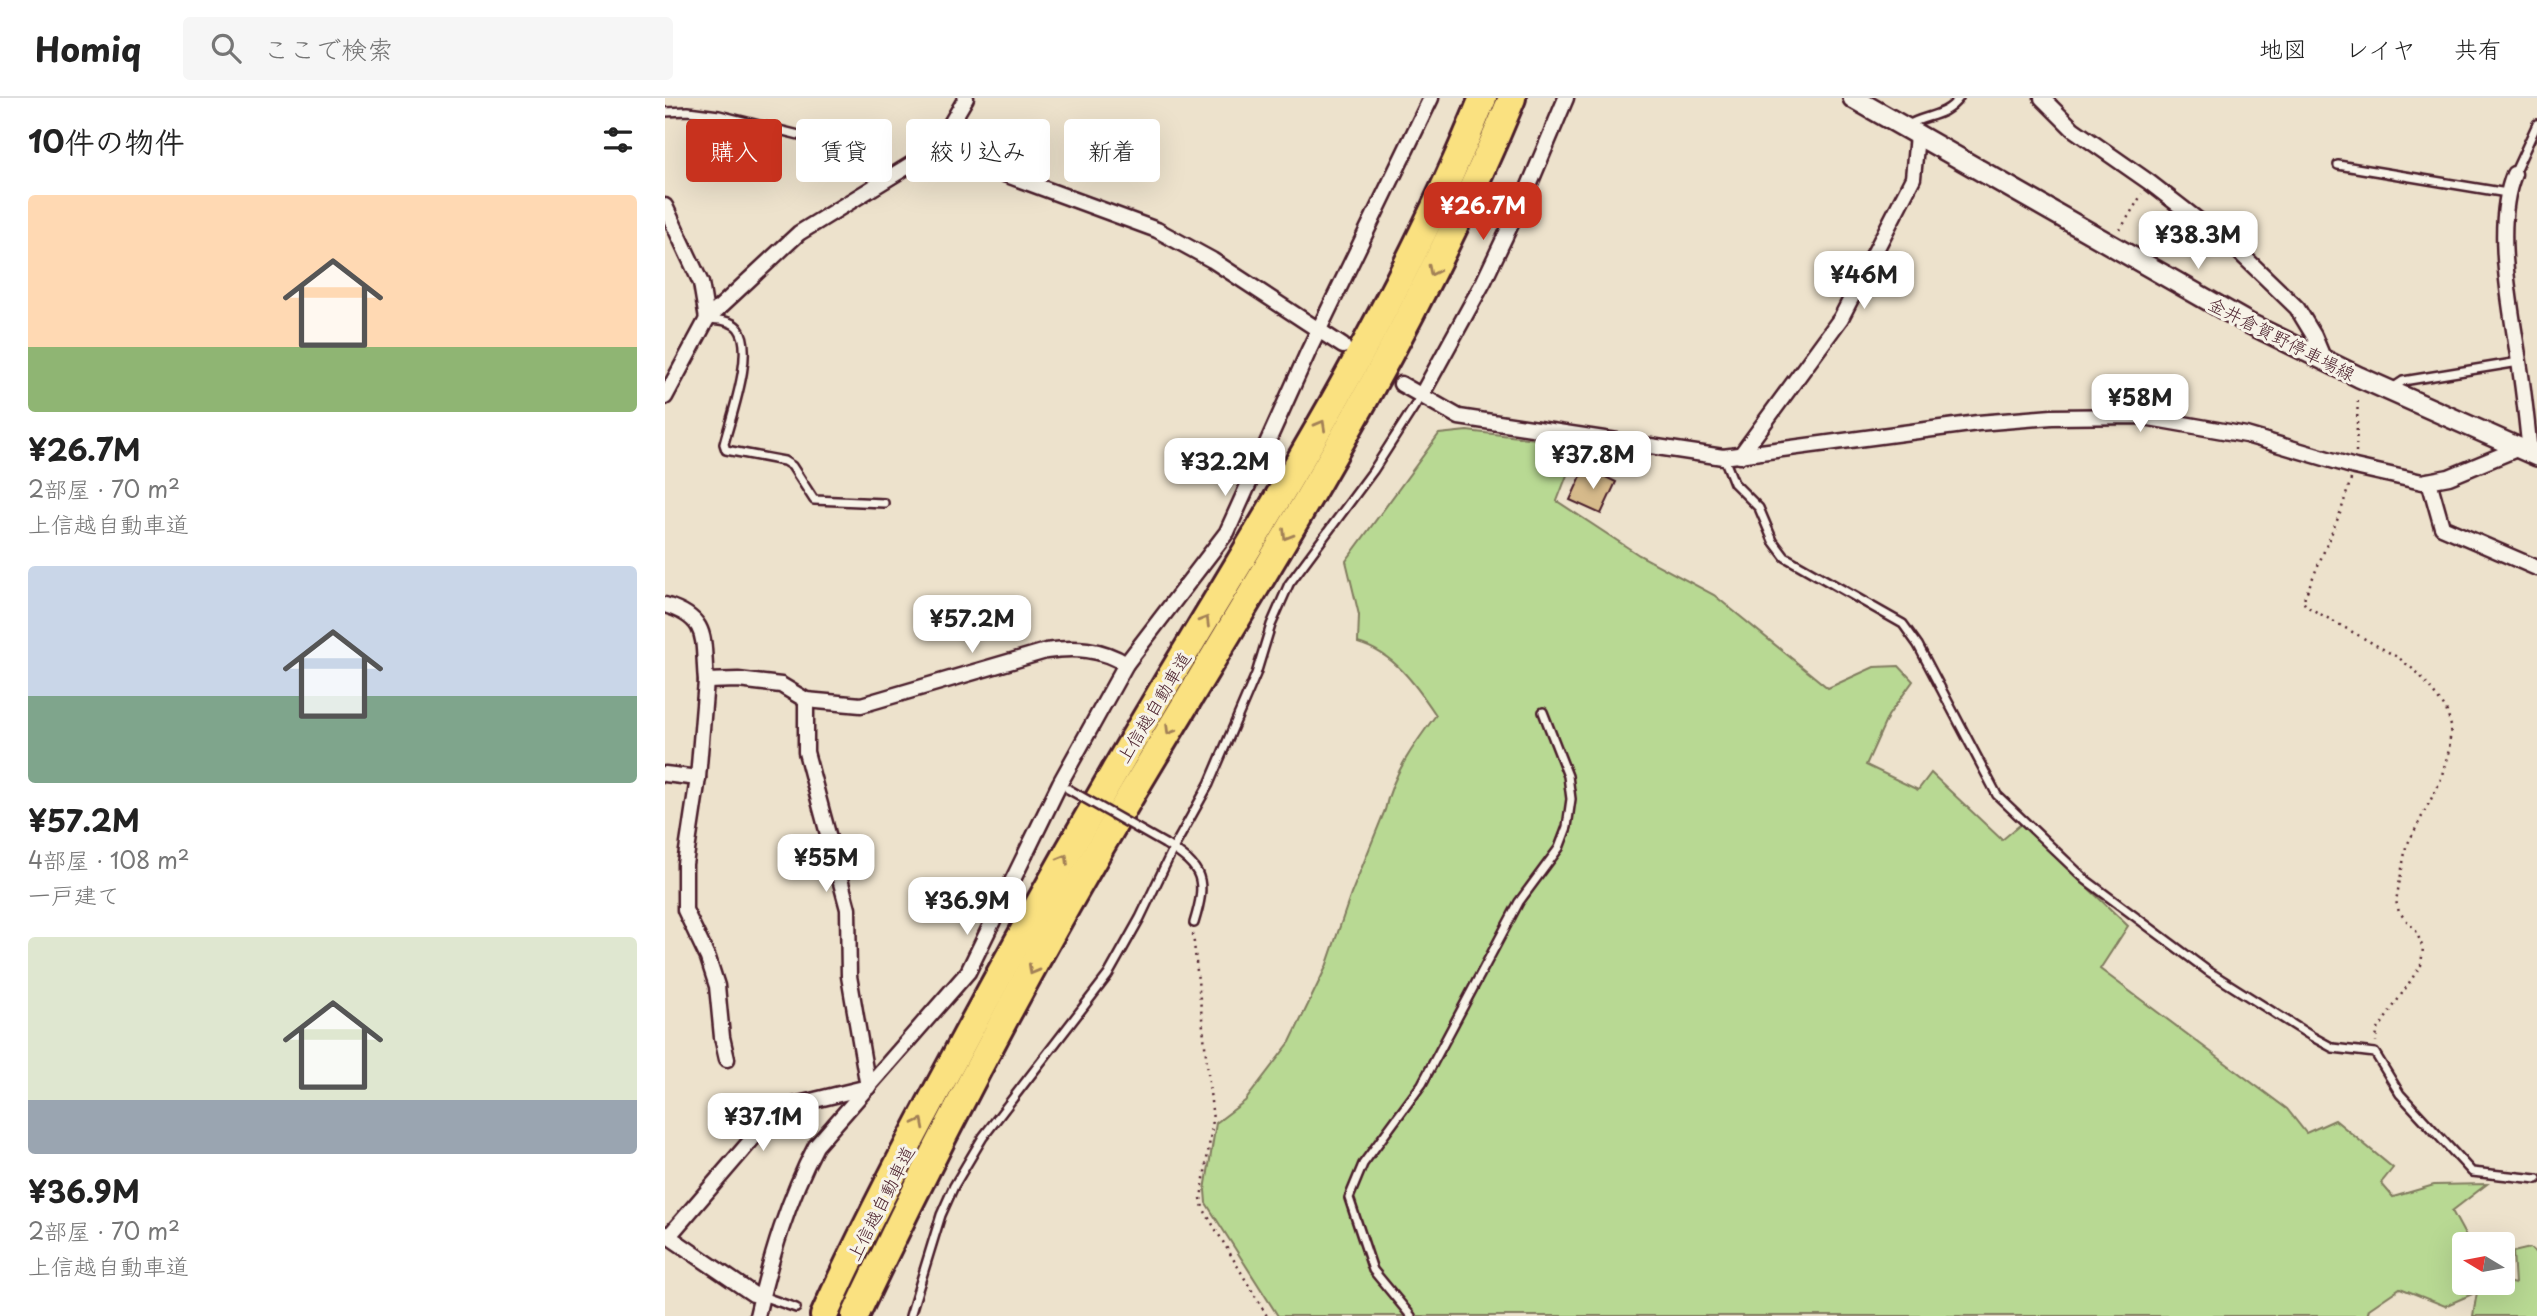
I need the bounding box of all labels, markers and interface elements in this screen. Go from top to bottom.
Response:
search box [183,17,673,80]
text: Homiq [35,23,141,73]
icon: search [207,29,245,67]
text: ここで検索 [263,29,393,68]
text: 地図 [2259,30,2307,66]
text: レイヤ [2345,30,2416,66]
text: 共有 [2454,30,2502,66]
text: 10件の物件 [28,118,185,163]
chip: 購入 [686,119,782,182]
chip: 賃貸 [796,119,892,182]
chip: 絞り込み [906,119,1050,182]
chip: 新着 [1064,119,1160,182]
icon: filters [599,121,637,159]
pin: ¥26.7M [1426,183,1540,242]
text: ¥26.7M [1440,187,1526,222]
pin: ¥38.3M [2141,212,2255,271]
text: ¥38.3M [2155,216,2241,251]
icon: home [270,240,396,366]
pin: ¥46M [1823,252,1905,311]
text: ¥46M [1830,256,1898,291]
one-way arrow [1427,264,1441,276]
street label: 金井倉賀野停車場線 [2204,289,2360,387]
pin: ¥58M [2099,374,2181,434]
text: ¥58M [2108,379,2172,414]
one-way arrow [1313,420,1326,432]
text: ¥26.7M [28,426,141,471]
pin: ¥37.8M [1536,432,1650,491]
text: ¥37.8M [1551,436,1635,471]
pin: ¥32.2M [1168,438,1282,498]
text: ¥32.2M [1180,443,1270,478]
text: 2部屋 · 70 m² [28,471,180,506]
text: 上信越自動車道 [28,506,189,541]
one-way arrow [1283,527,1296,540]
pin: ¥57.2M [915,596,1029,655]
text: ¥57.2M [929,600,1015,635]
icon: home [270,611,396,737]
one-way arrow [1197,615,1210,628]
street label: 上信越自動車道 [1109,646,1197,768]
one-way arrow [1166,722,1179,735]
text: ¥57.2M [28,797,140,842]
pin: ¥55M [785,834,867,894]
text: ¥55M [793,839,859,874]
text: 4部屋 · 108 m² [28,842,190,877]
one-way arrow [1056,854,1069,866]
text: 一戸建て [28,877,120,912]
pin: ¥36.9M [910,878,1024,937]
text: ¥36.9M [924,882,1010,917]
one-way arrow [1028,962,1041,975]
icon: home [270,982,396,1108]
pin: ¥37.1M [706,1094,820,1153]
text: ¥37.1M [724,1098,802,1133]
one-way arrow [911,1118,925,1130]
street label: 上信越自動車道 [839,1141,921,1265]
text: ¥36.9M [28,1168,140,1213]
text: 2部屋 · 70 m² [28,1213,180,1248]
north arrow [2452,1232,2515,1295]
map controls [2452,1232,2515,1295]
text: 上信越自動車道 [28,1248,189,1283]

